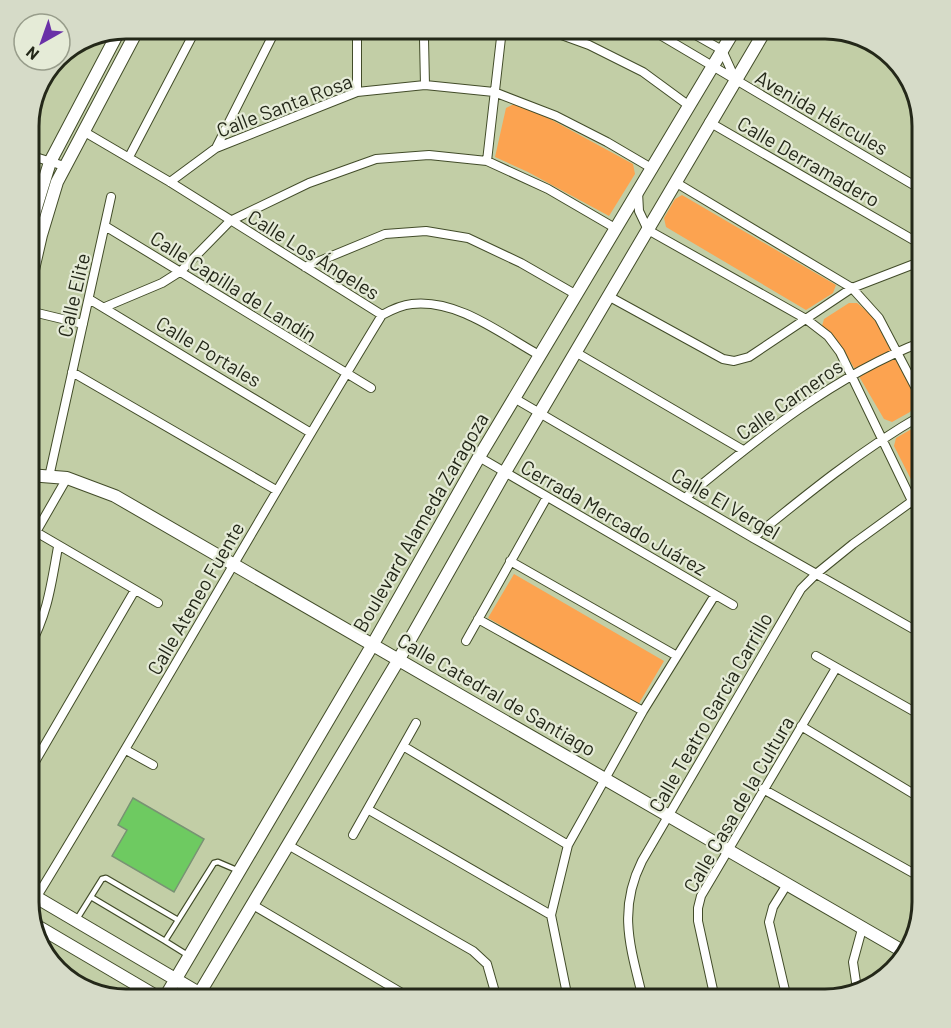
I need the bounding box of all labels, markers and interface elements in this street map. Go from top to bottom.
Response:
north arrow [12,12,72,72]
text: N [22,43,42,65]
street label: Avenida Hércules [751,64,893,160]
street label: Calle Santa Rosa [213,68,355,142]
street label: Calle Derramadero [734,111,884,211]
street label: Calle Los Ángeles [244,204,384,304]
street label: Calle Capilla de Landín [146,225,322,347]
street label: Calle Elite [52,251,94,339]
street label: Calle Portales [152,310,266,392]
street label: Calle Carneros [731,353,847,445]
street label: Boulevard Alameda Zaragoza [347,408,493,636]
street label: Cerrada Mercado Juárez [517,454,711,580]
street label: Calle El Vergel [667,462,785,544]
street label: Calle Ateneo Fuente [141,517,249,679]
street label: Calle Teatro García Carrillo [643,608,777,816]
street label: Calle Catedral de Santiago [393,627,601,761]
street label: Calle Casa de la Cultura [678,712,798,896]

